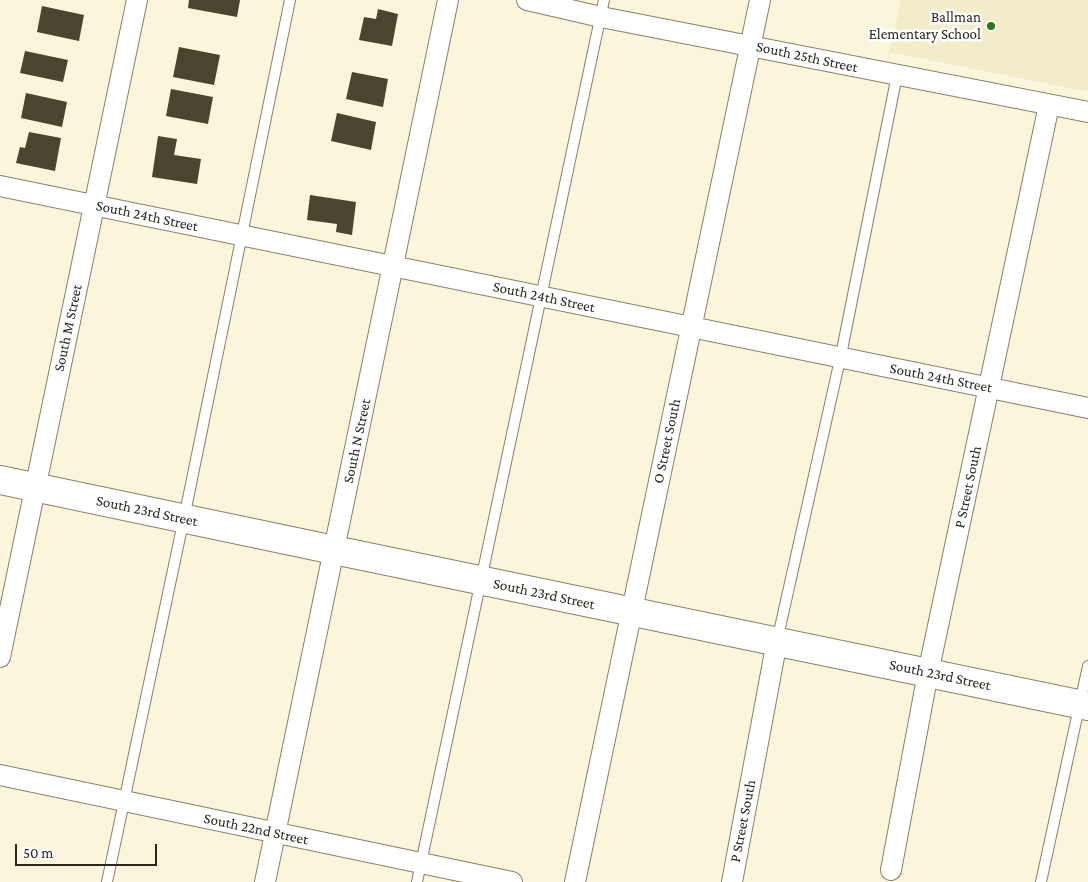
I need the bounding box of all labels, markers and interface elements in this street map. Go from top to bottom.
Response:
place label: Ballman Elementary School [869,8,981,43]
marker: Ballman Elementary School [985,20,997,32]
street label: South 25th Street [755,37,859,77]
street label: South 24th Street [94,196,200,236]
street label: South 24th Street [491,277,597,317]
street label: South M Street [50,283,86,373]
street label: South 24th Street [888,359,994,397]
street label: South N Street [339,397,375,485]
street label: O Street South [649,397,685,485]
street label: P Street South [950,444,986,530]
street label: South 23rd Street [95,491,199,531]
street label: South 23rd Street [492,574,596,614]
street label: South 23rd Street [888,655,992,695]
street label: P Street South [726,778,760,864]
street label: South 22nd Street [202,809,310,849]
scale bar [18,834,160,866]
text: 50 m [23,845,53,861]

